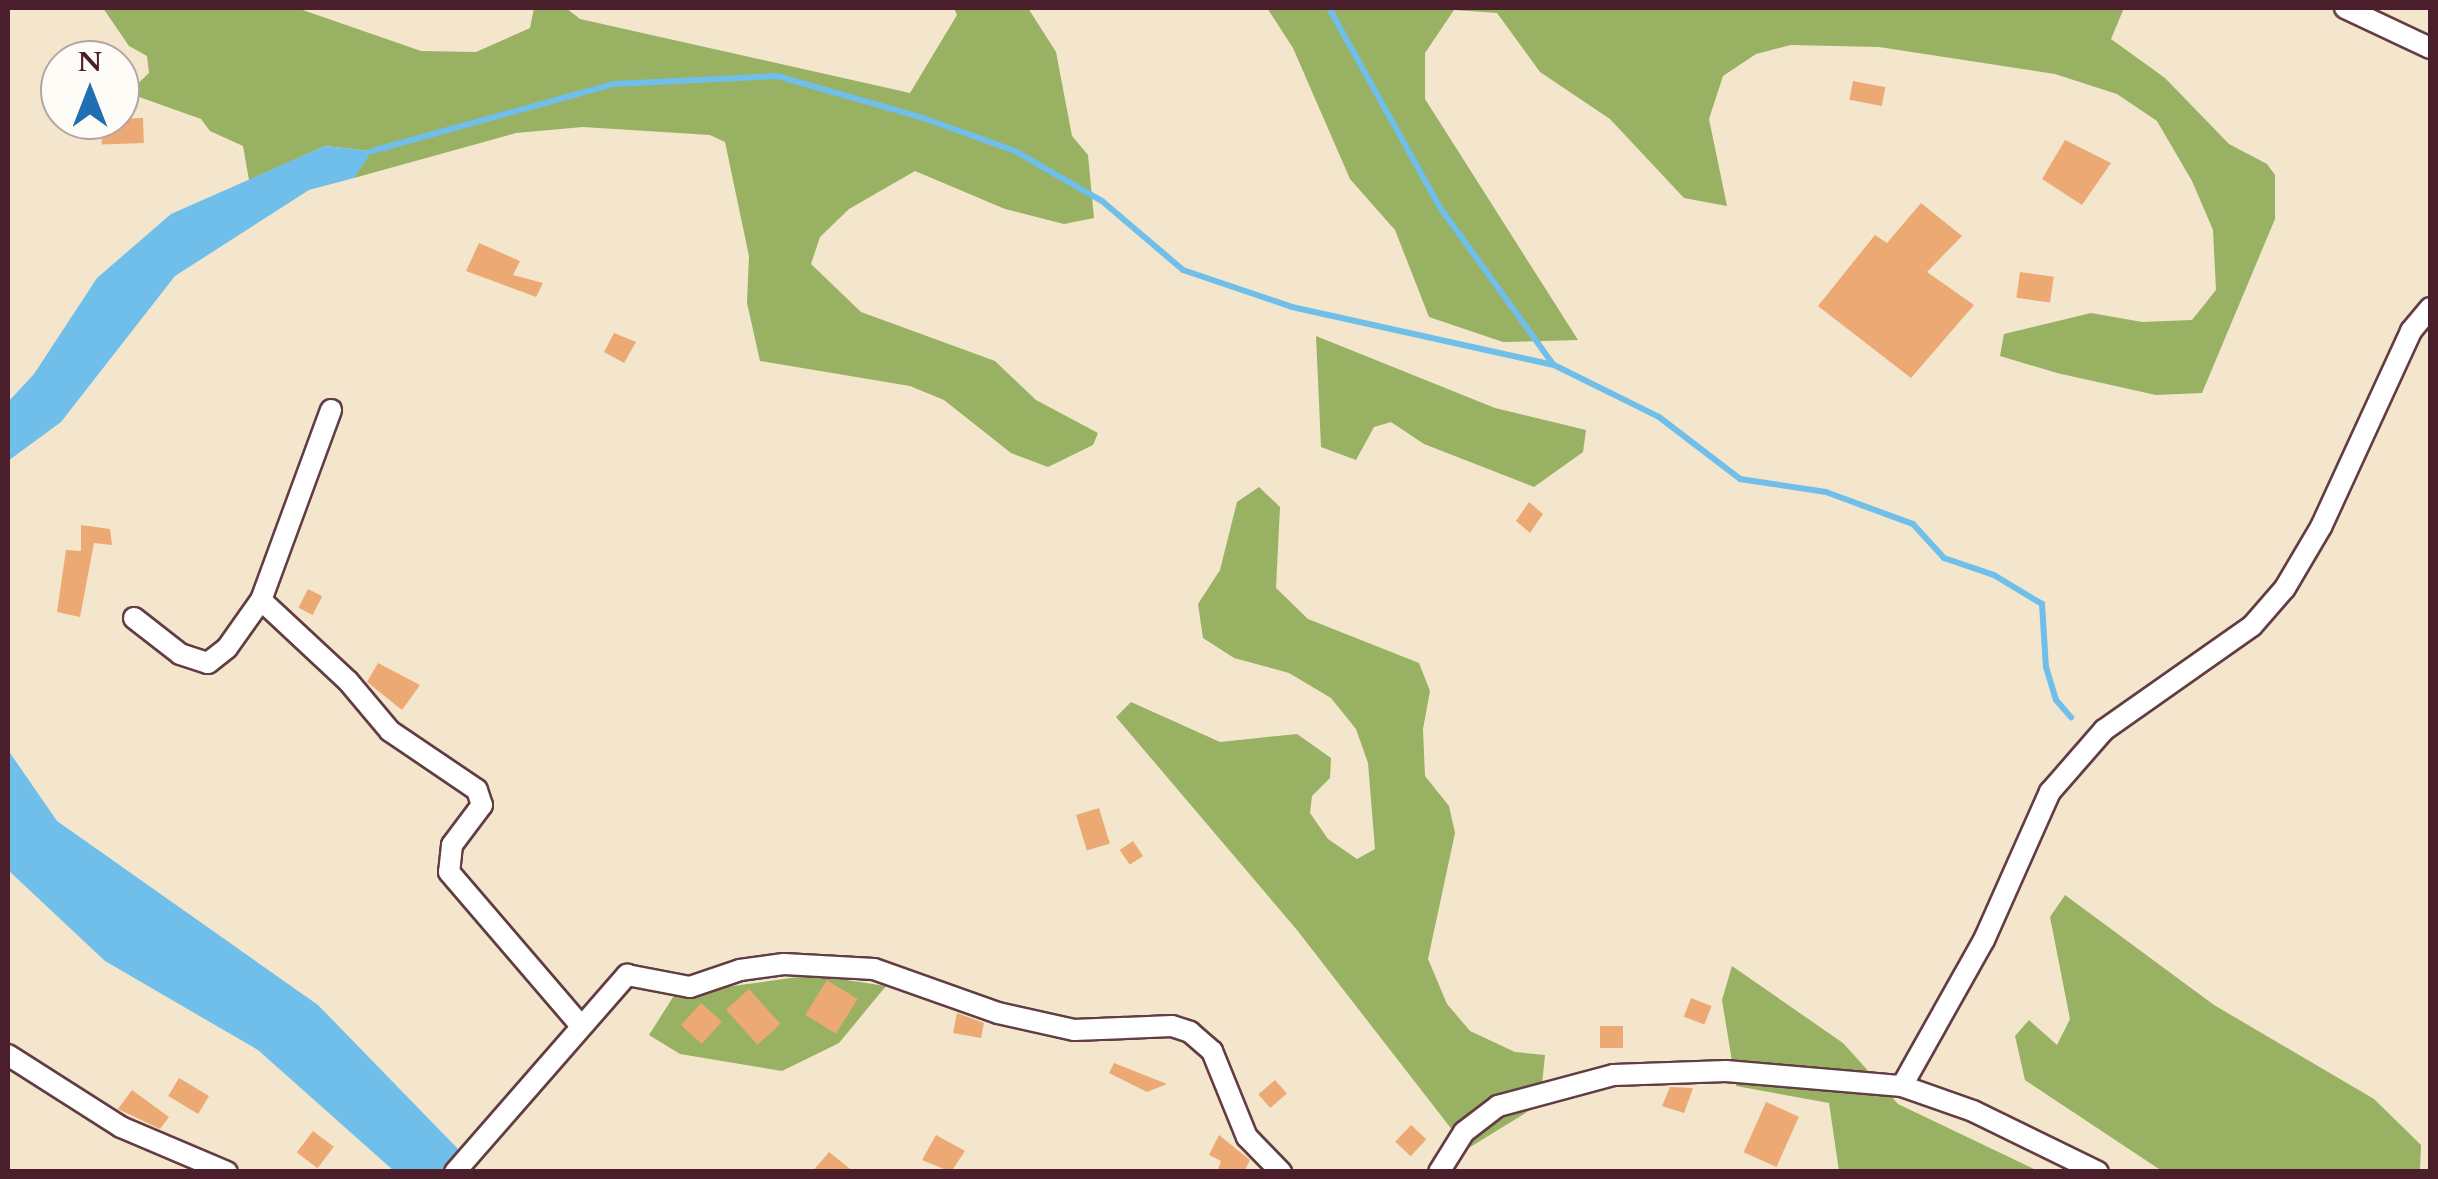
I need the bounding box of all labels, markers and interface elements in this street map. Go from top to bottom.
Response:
north arrow [40,40,140,140]
text: N [78,43,102,81]

